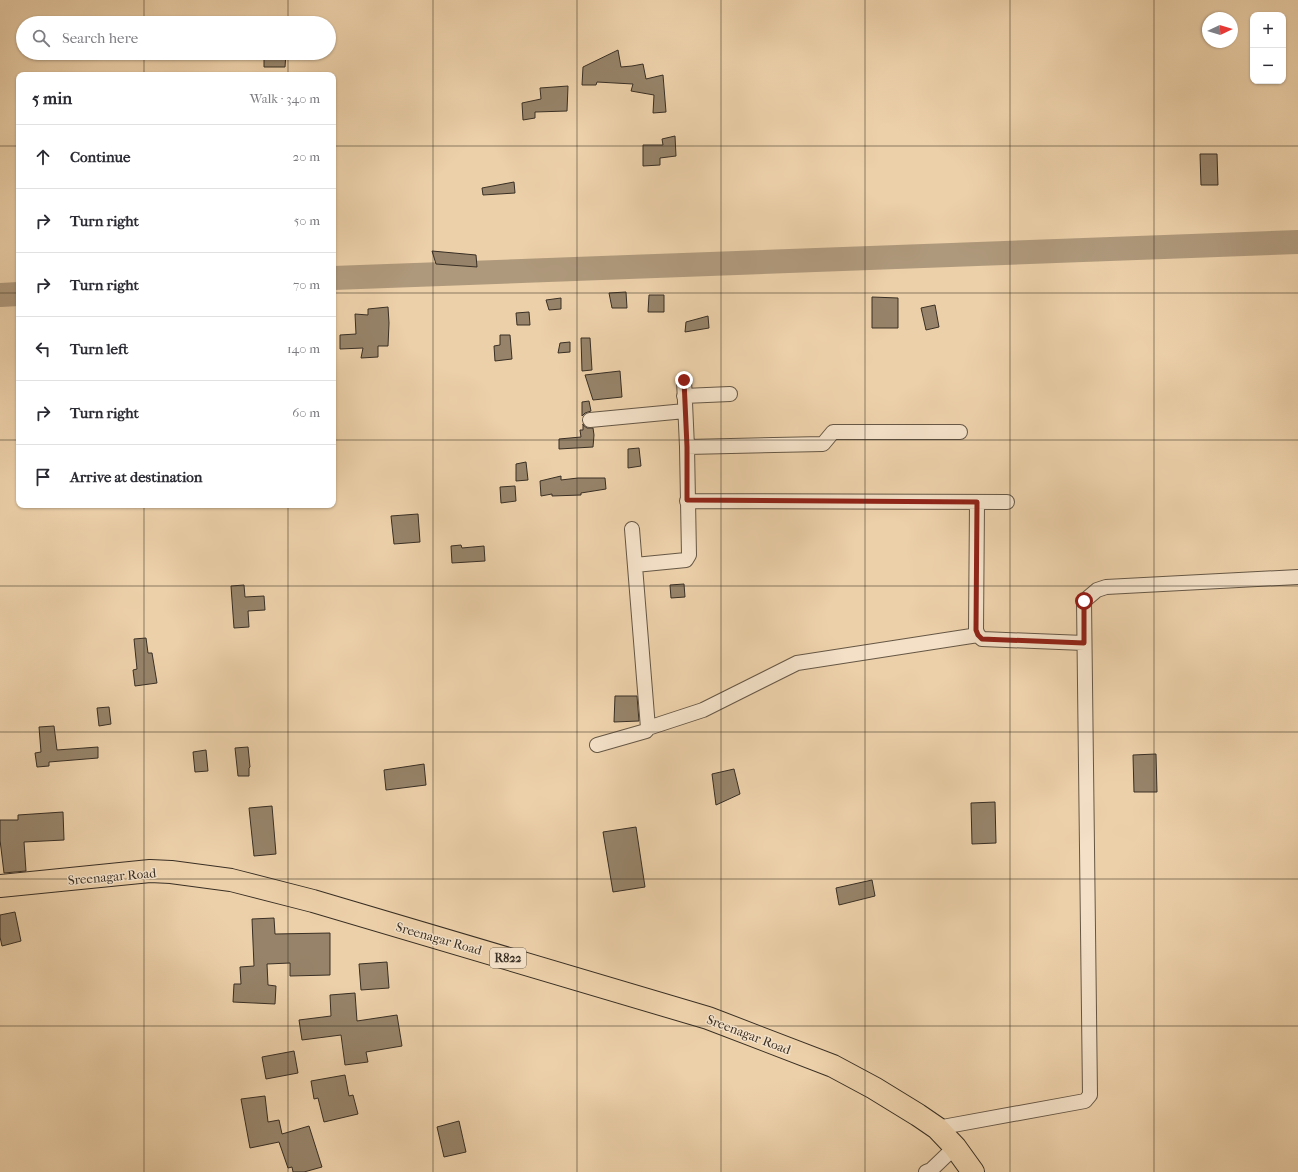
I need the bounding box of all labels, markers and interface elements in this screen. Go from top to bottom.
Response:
north arrow [1202,12,1238,48]
map controls [1250,12,1286,84]
button: + [1250,12,1286,48]
search box [16,16,336,60]
icon: search [30,27,52,49]
text: Search here [62,29,138,47]
button: − [1250,48,1286,84]
text: 5 min [32,88,72,108]
text: Walk · 340 m [250,91,320,106]
icon: ahead [32,146,54,168]
text: Continue [70,148,130,166]
text: 20 m [293,149,320,164]
icon: right [32,210,54,232]
text: Turn right [70,212,139,230]
text: 50 m [294,213,320,228]
icon: right [32,274,54,296]
text: Turn right [70,276,139,294]
text: 70 m [293,277,320,292]
icon: left [32,338,54,360]
text: Turn left [70,340,128,358]
text: 140 m [287,341,320,356]
route end [675,371,693,389]
icon: right [32,402,54,424]
text: Turn right [70,404,139,422]
text: 60 m [292,405,320,420]
icon: arrive [32,466,54,488]
text: Arrive at destination [70,468,202,486]
route start [1075,592,1093,610]
street label: Sreenagar Road [67,865,158,888]
street label: Sreenagar Road [394,919,484,958]
road number: R822 [490,948,526,968]
street label: Sreenagar Road [705,1012,794,1058]

